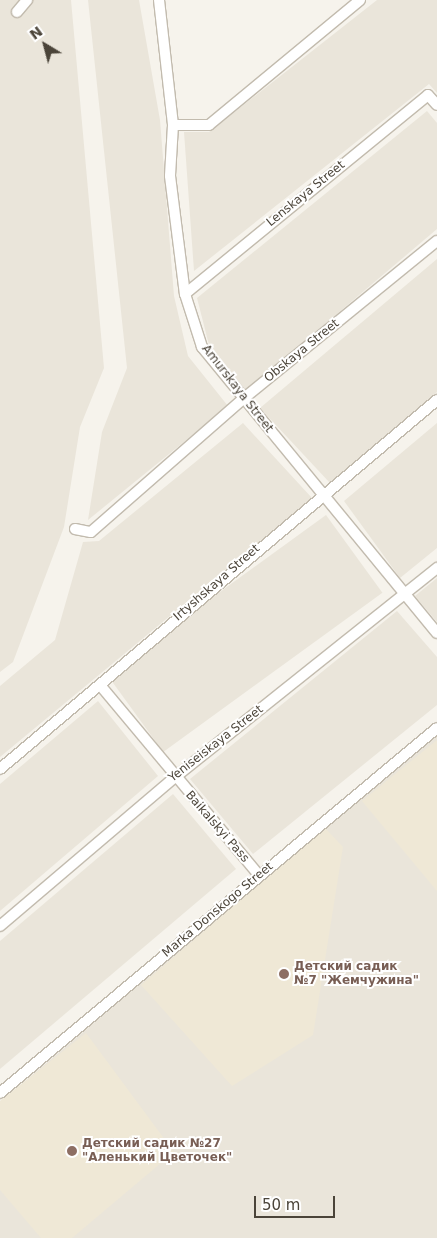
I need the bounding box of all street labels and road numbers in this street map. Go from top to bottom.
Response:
street label: Lenskaya Street [264,158,348,230]
street label: Obskaya Street [262,316,342,386]
street label: Amurskaya Street [198,342,276,436]
street label: Irtyshskaya Street [171,542,263,624]
street label: Yeniseiskaya Street [166,703,266,785]
street label: Baikalskyi Pass [182,788,252,866]
street label: Marka Donskogo Street [160,859,276,961]

